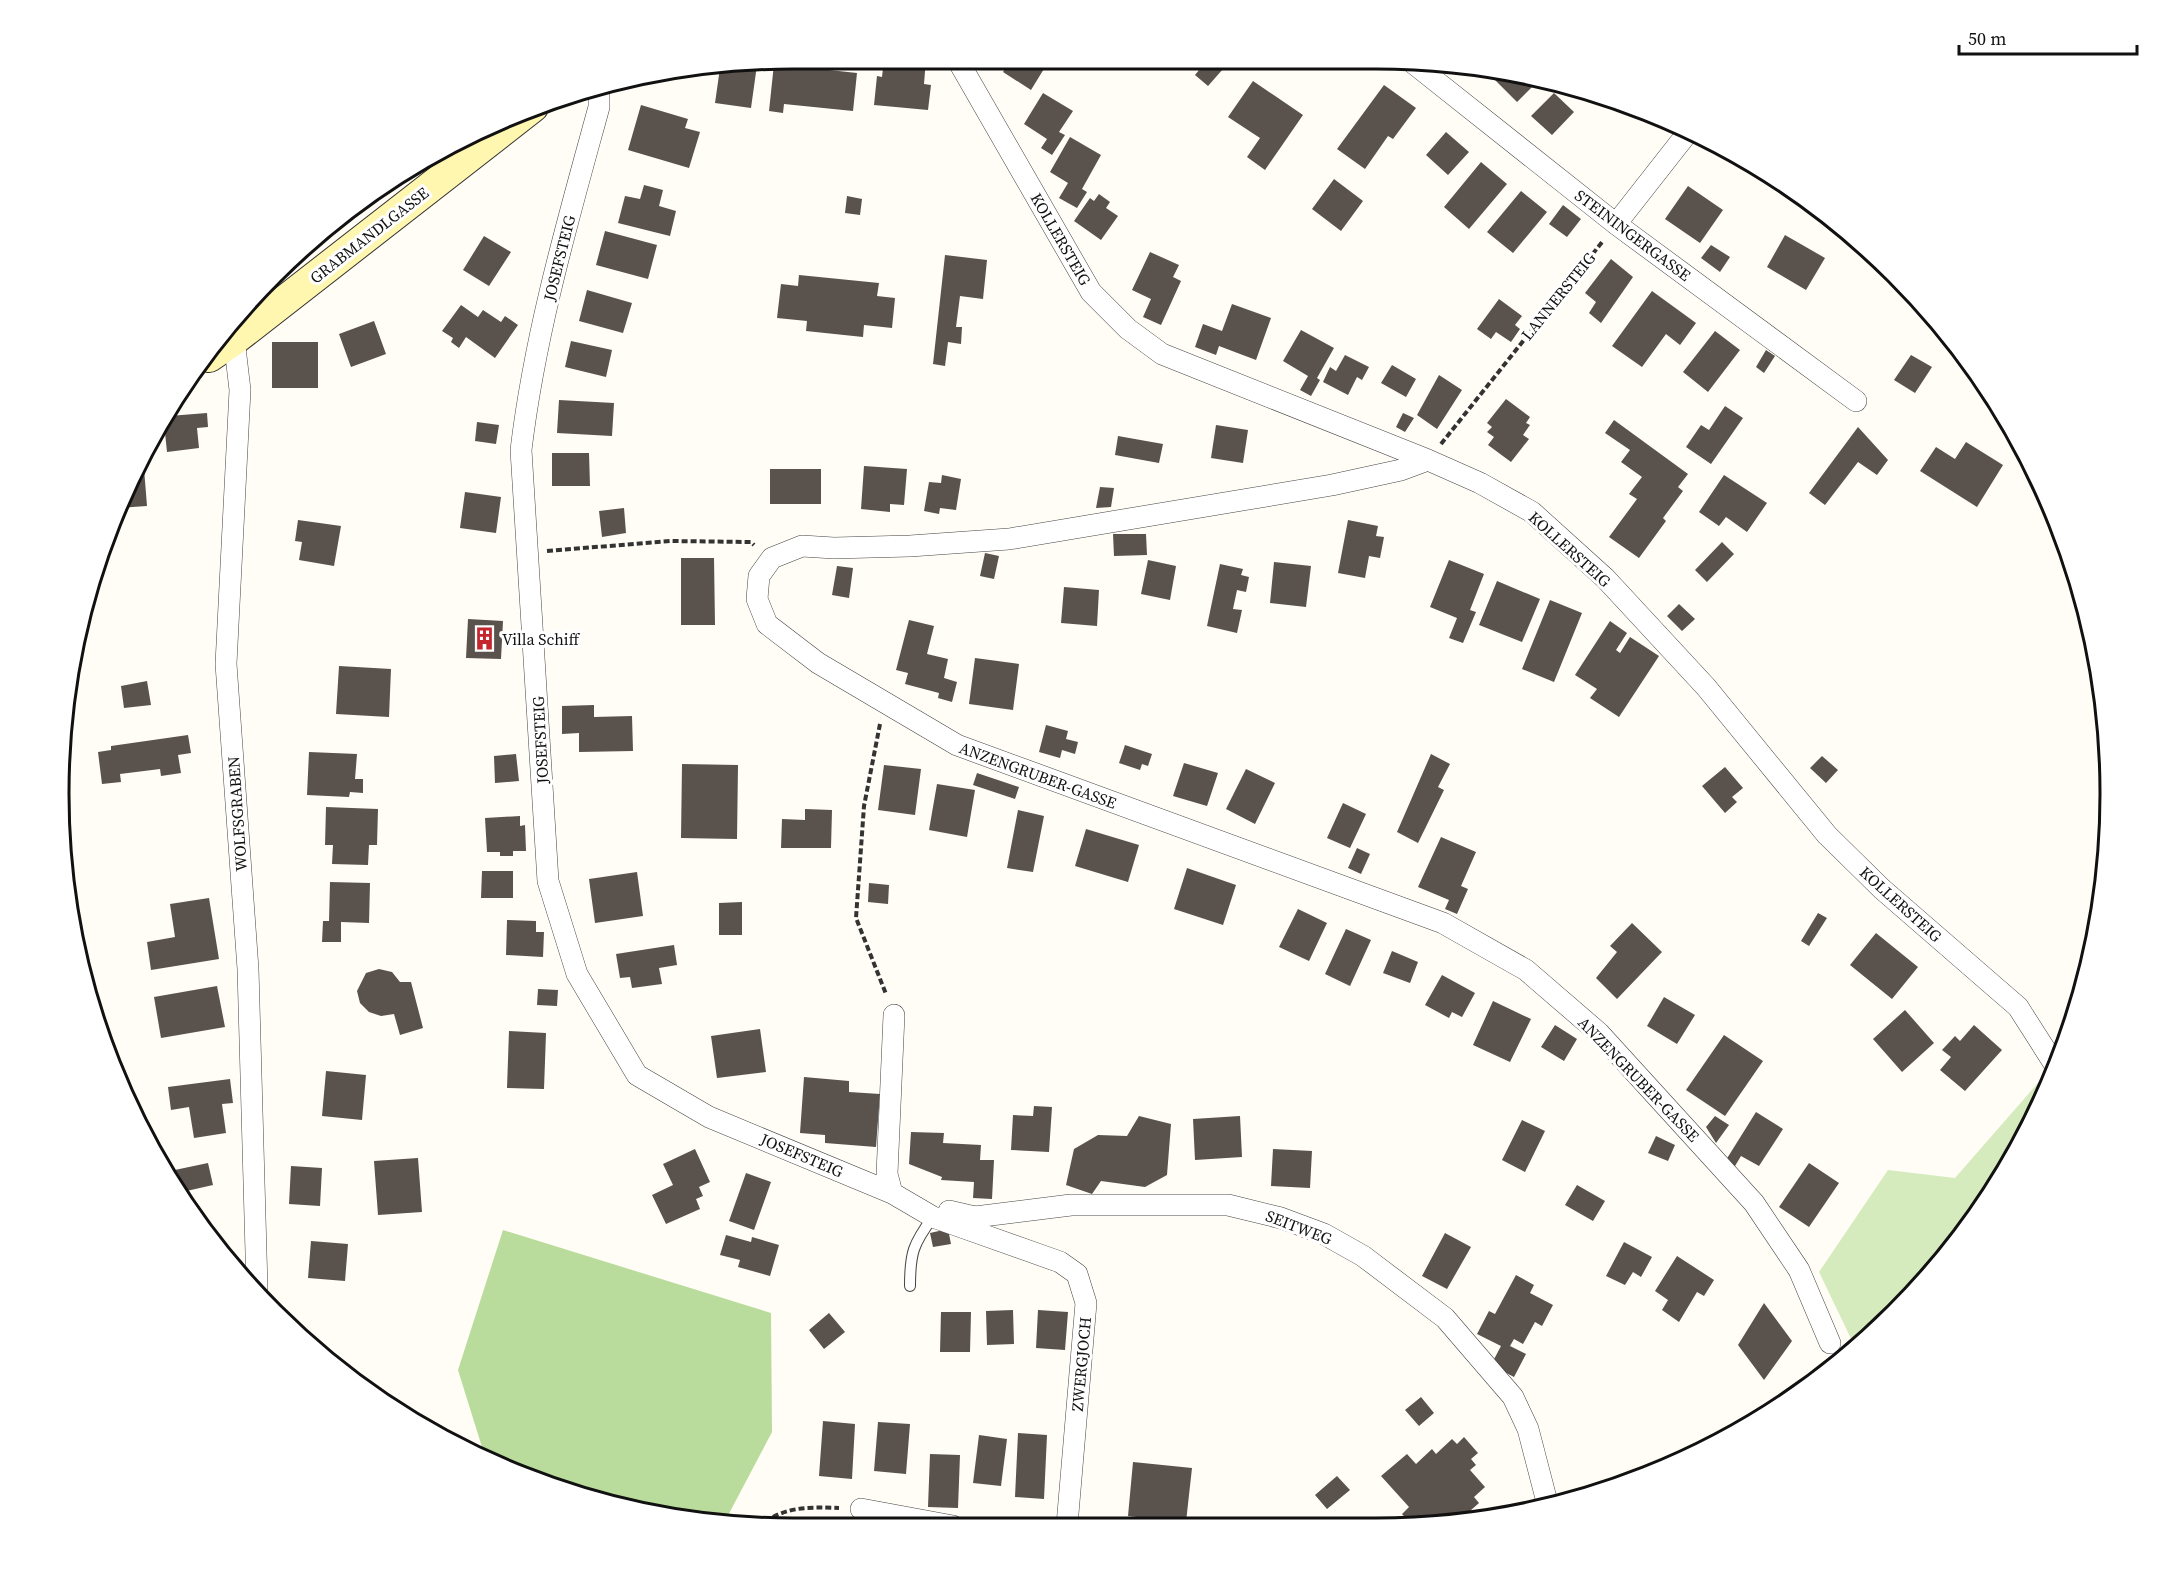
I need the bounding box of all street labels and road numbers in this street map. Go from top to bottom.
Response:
street label: GRABMANDLGASSE [305,181,433,288]
street label: STEININGERGASSE [1571,184,1696,286]
street label: KOLLERSTEIG [1026,189,1096,289]
street label: JOSEFSTEIG [537,213,580,304]
street label: LANNERSTEIG [1516,247,1600,345]
street label: KOLLERSTEIG [1524,506,1616,592]
street label: JOSEFSTEIG [527,695,553,785]
street label: ANZENGRUBER-GASSE [956,736,1120,814]
street label: WOLFSGRABEN [222,756,252,872]
street label: KOLLERSTEIG [1855,861,1947,947]
street label: ANZENGRUBER-GASSE [1573,1012,1705,1147]
street label: JOSEFSTEIG [756,1127,847,1182]
street label: SEITWEG [1263,1204,1335,1250]
street label: ZWERGJOCH [1066,1316,1096,1412]

